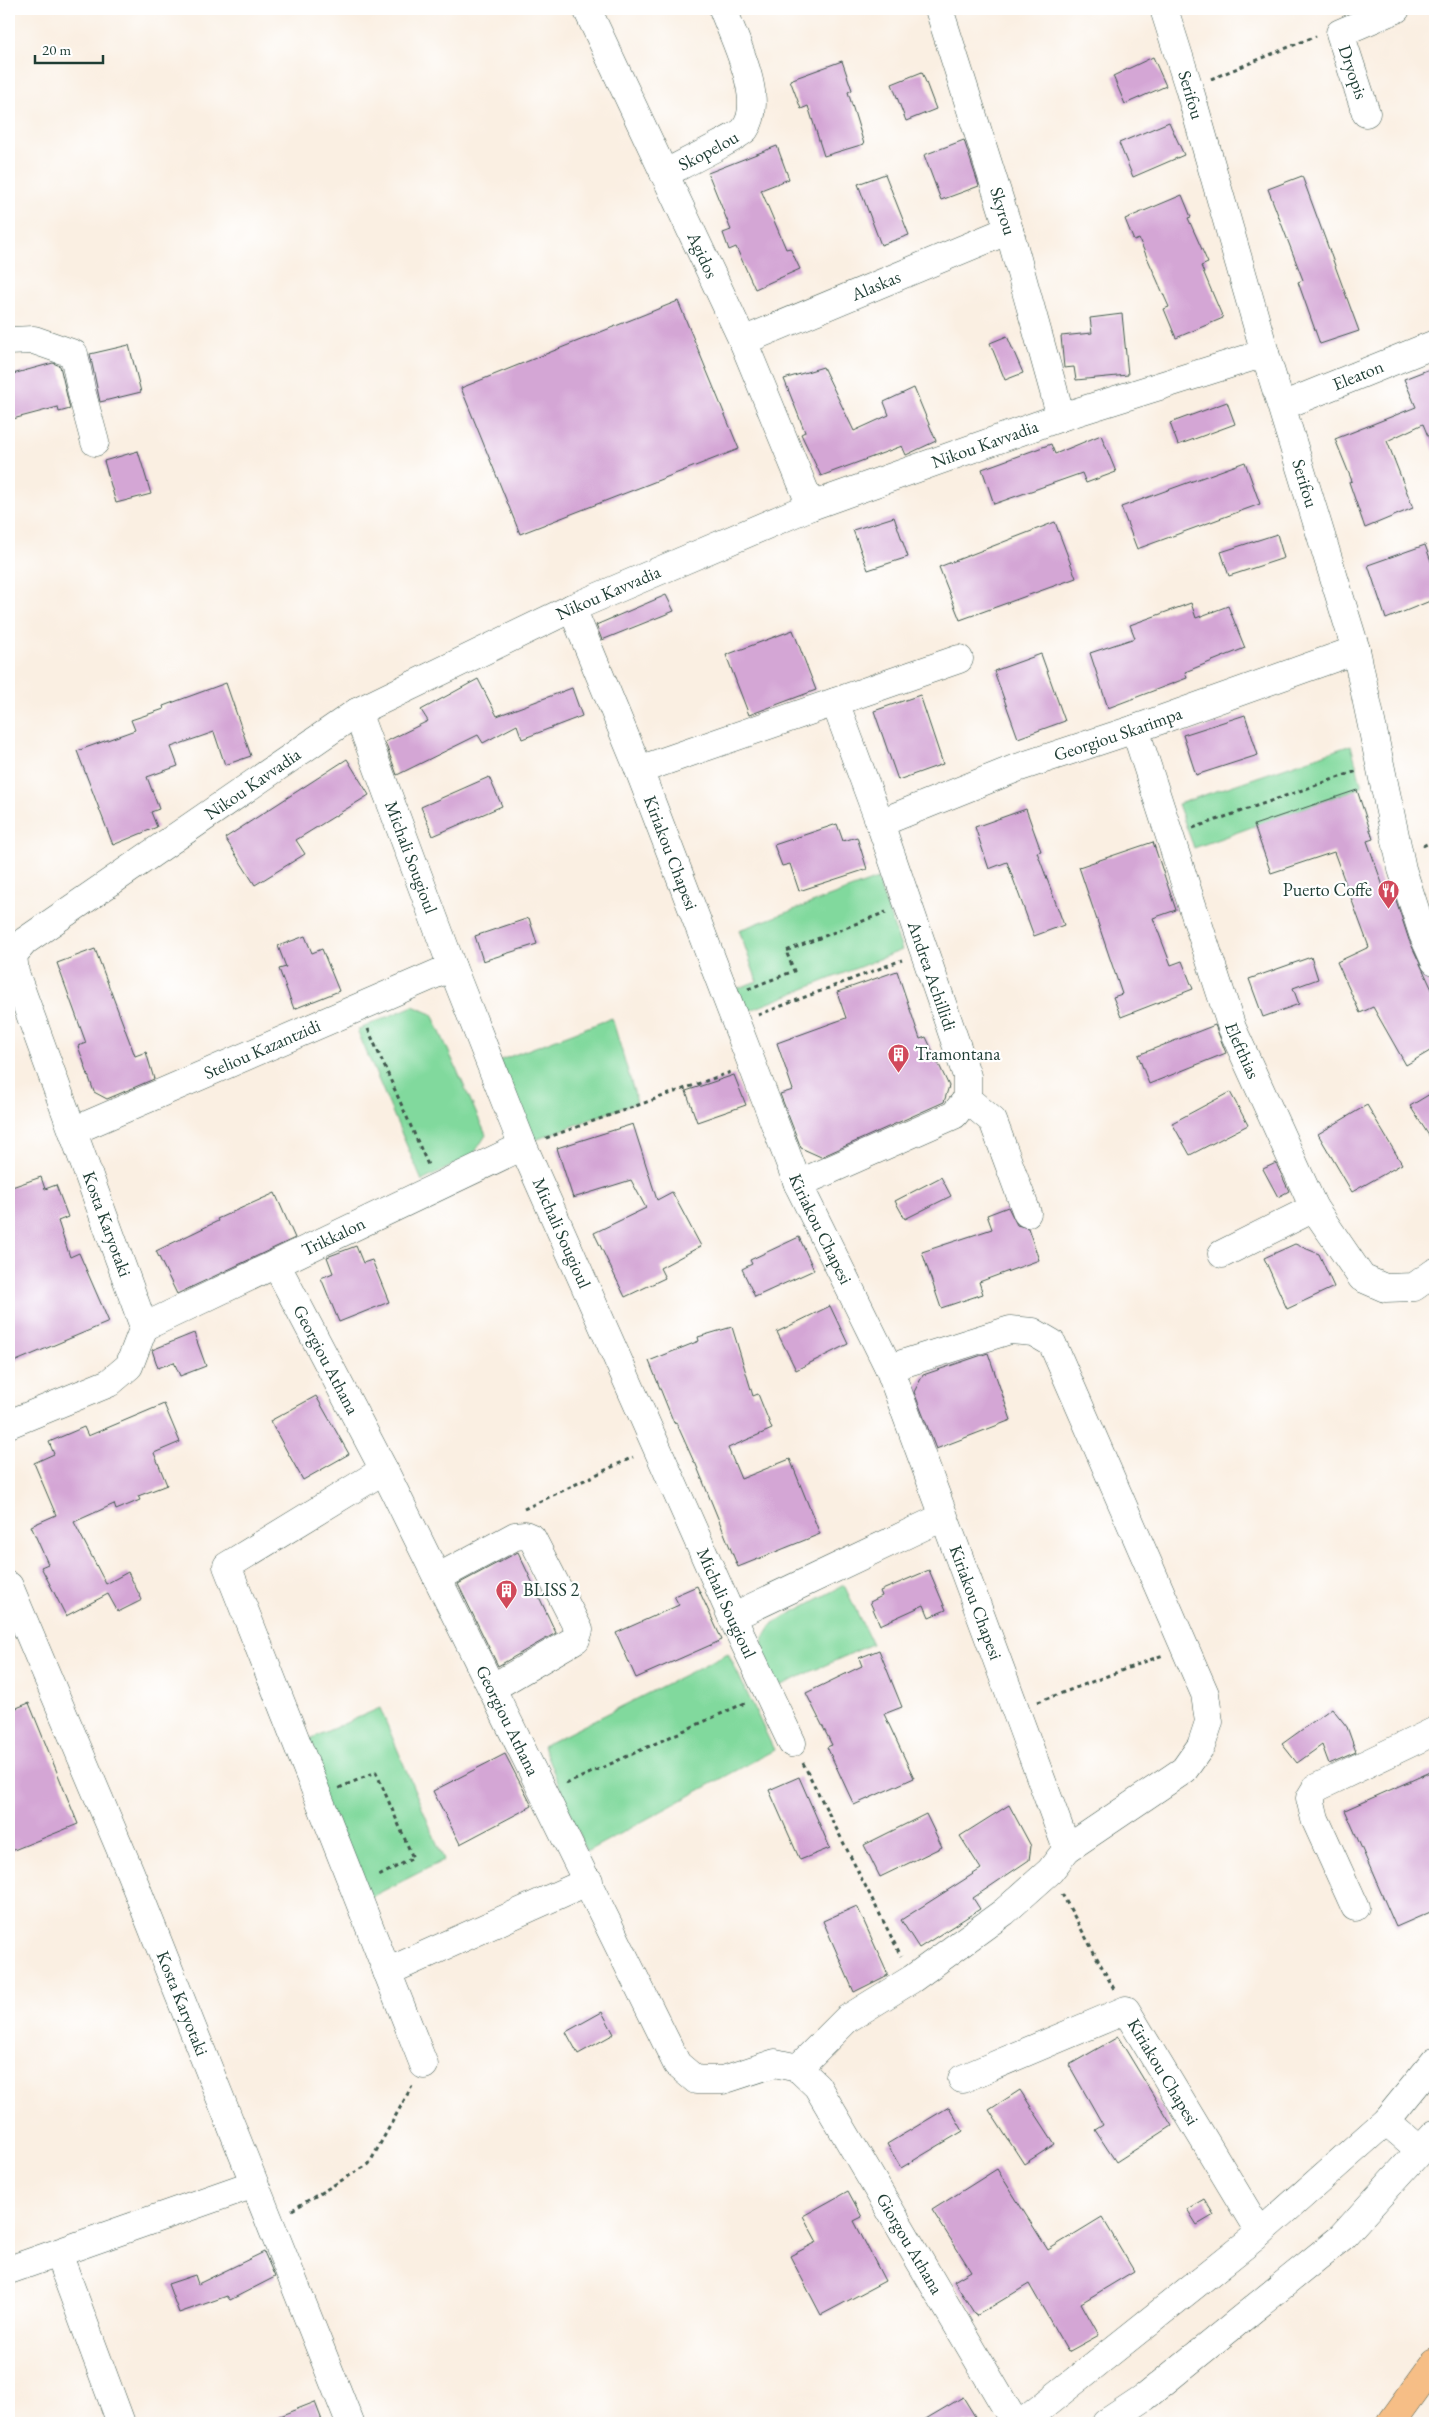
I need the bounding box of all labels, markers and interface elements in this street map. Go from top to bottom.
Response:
scale bar [35,32,102,64]
text: 20 m [42,40,71,59]
street label: Dryopis [1334,42,1373,102]
street label: Serifou [1173,68,1209,122]
street label: Skopelou [674,125,743,176]
street label: Skyrou [985,184,1022,238]
street label: Agidos [682,227,724,282]
street label: Alaskas [847,265,904,306]
street label: Eleaton [1329,354,1387,395]
street label: Nikou Kavvadia [928,414,1042,473]
street label: Serifou [1287,456,1324,511]
street label: Nikou Kavvadia [552,559,665,625]
street label: Georgiou Skarimpa [1051,701,1186,766]
street label: Nikou Kavvadia [200,742,306,825]
street label: Kiriakou Chapesi [639,792,704,914]
street label: Michali Sougioul [380,797,443,917]
place label: Puerto Coffe [1283,878,1372,901]
restaurant icon: Puerto Coffe [1376,878,1400,909]
street label: Andrea Achillidi [903,917,962,1034]
street label: Steliou Kazantzidi [200,1013,324,1084]
street label: Elefthias [1220,1019,1266,1082]
building icon: Tramontana [887,1042,911,1073]
place label: Tramontana [915,1042,1001,1065]
street label: Kosta Karyotaki [78,1168,137,1280]
street label: Kiriakou Chapesi [784,1170,858,1288]
street label: Michali Sougioul [528,1174,597,1292]
street label: Trikkalon [298,1211,369,1261]
street label: Georgiou Athana [288,1301,365,1419]
street label: Kiriakou Chapesi [944,1542,1008,1663]
street label: Michali Sougioul [692,1544,762,1662]
building icon: BLISS 2 [495,1578,519,1609]
place label: BLISS 2 [523,1578,580,1601]
street label: Georgiou Athana [471,1661,545,1780]
street label: Kosta Karyotaki [152,1947,214,2060]
street label: Kiriakou Chapesi [1123,2014,1205,2130]
street label: Giorgou Athana [871,2189,949,2299]

